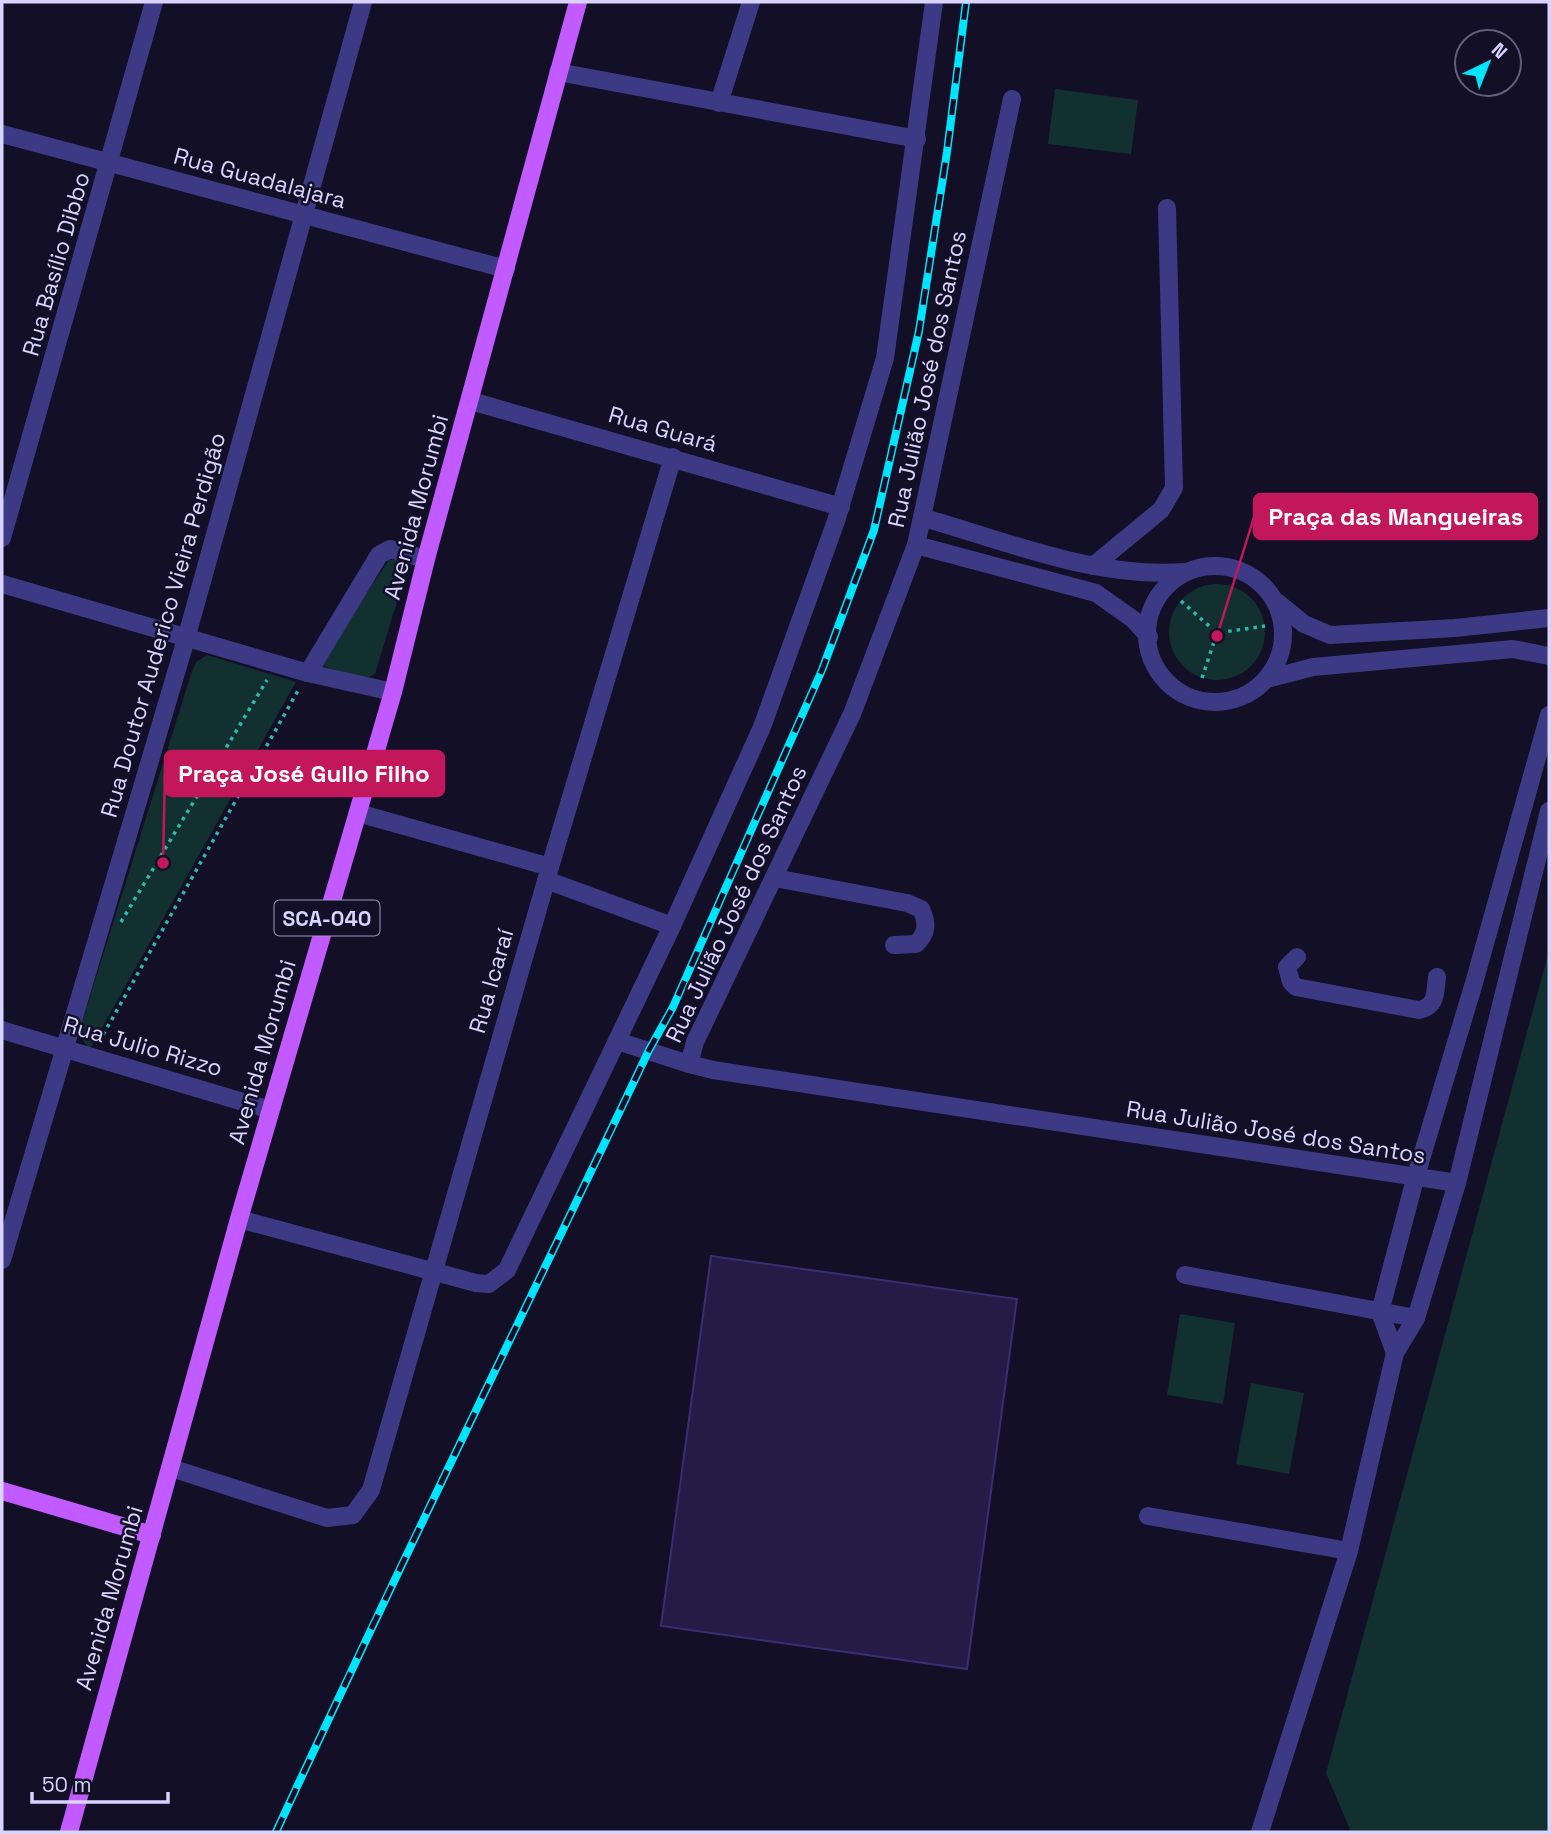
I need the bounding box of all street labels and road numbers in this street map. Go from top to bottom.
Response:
street label: Rua Guadalajara [171,141,349,215]
street label: Rua Basílio Dibbo [15,169,97,359]
street label: Rua Julião José dos Santos [881,228,973,530]
street label: Rua Guará [605,399,721,459]
street label: Avenida Morumbi [377,411,455,603]
street label: Rua Doutor Auderico Vieira Perdigão [94,429,232,821]
street label: Rua Julião José dos Santos [658,760,814,1048]
road number: SCA-040 [274,900,380,936]
street label: Rua Icaraí [462,925,520,1037]
street label: Avenida Morumbi [221,956,303,1148]
street label: Rua Julio Rizzo [60,1009,226,1083]
street label: Rua Julião José dos Santos [1124,1094,1428,1170]
street label: Avenida Morumbi [68,1502,150,1694]

